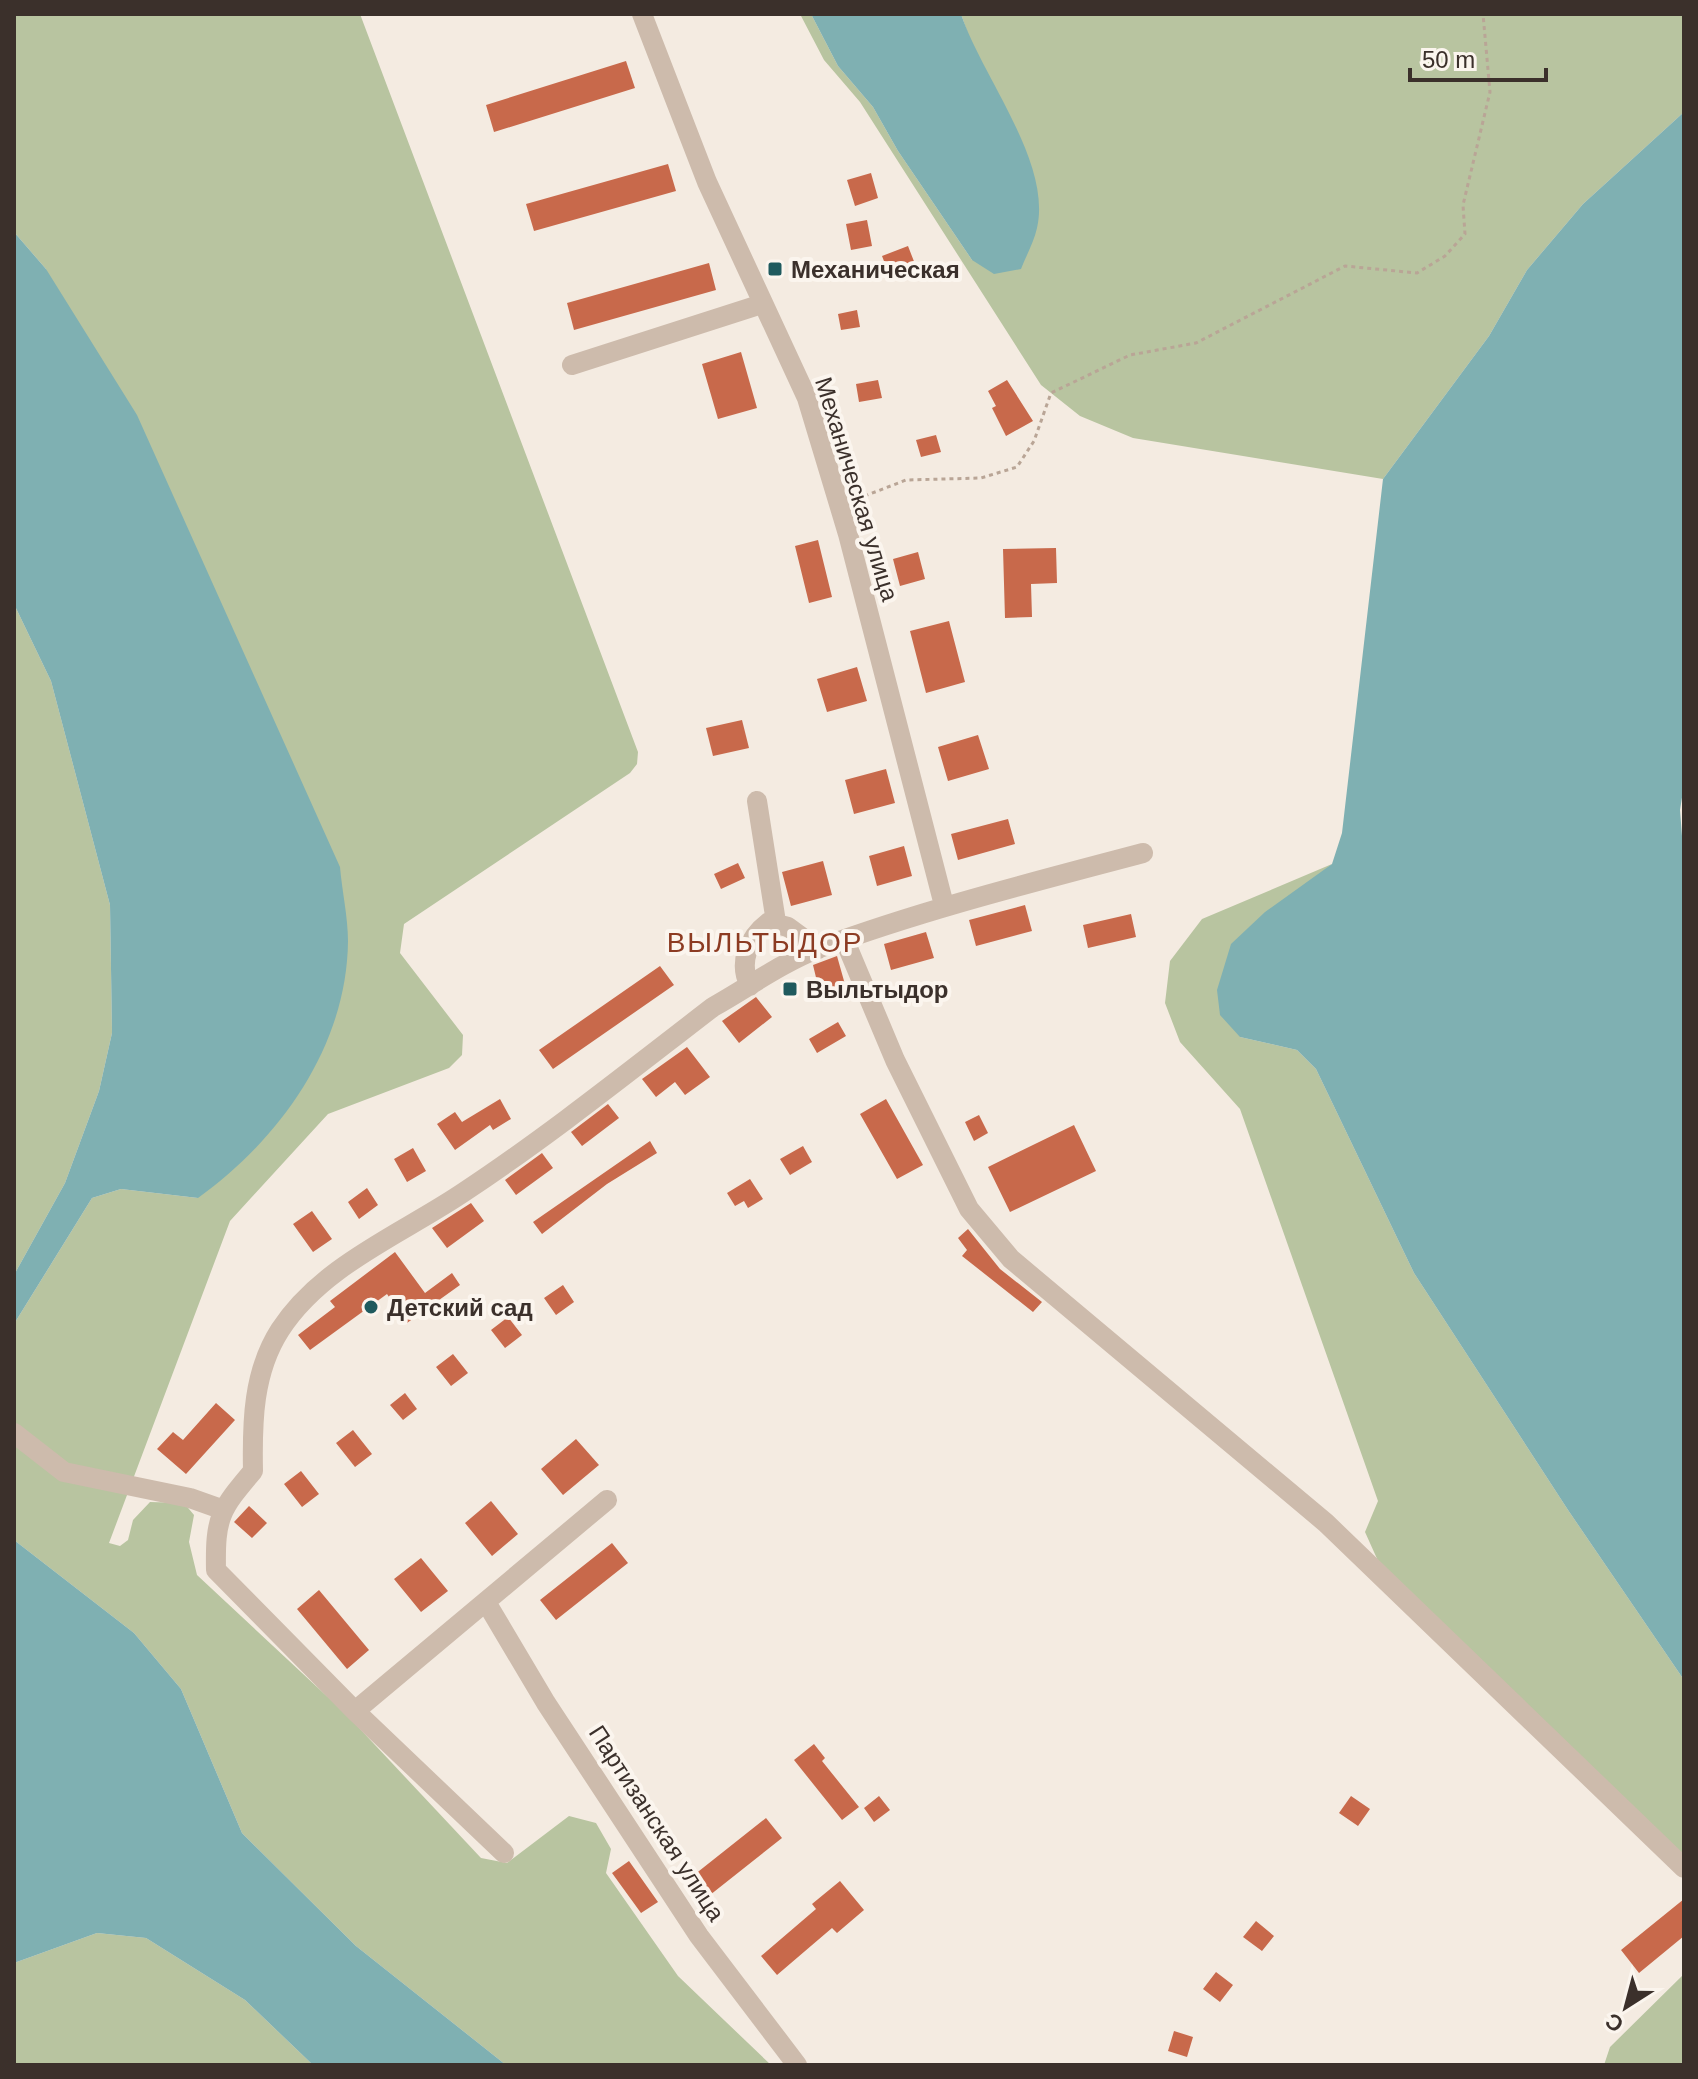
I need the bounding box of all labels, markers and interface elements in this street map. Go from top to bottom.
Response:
scale bar [1410,32,1546,82]
text: 50 m [1422,46,1475,73]
place label: Механическая [791,256,960,283]
marker: Механическая [766,260,784,278]
street label: Механическая улица [810,374,904,605]
district label: ВЫЛЬТЫДОР [667,927,863,958]
place label: Выльтыдор [806,976,949,1003]
marker: Выльтыдор [781,980,799,998]
place label: Детский сад [387,1294,533,1321]
marker: Детский сад [362,1298,380,1316]
street label: Партизанская улица [584,1720,731,1926]
north arrow [1586,1967,1666,2047]
text: С [1601,2008,1628,2038]

